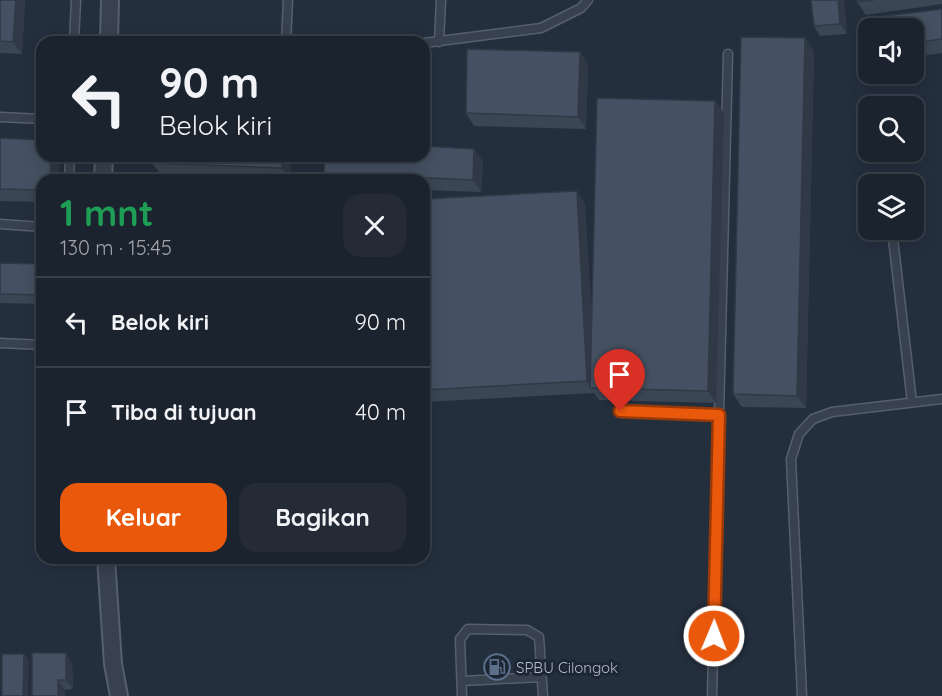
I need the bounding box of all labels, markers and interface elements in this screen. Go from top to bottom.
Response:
map controls [858,18,924,240]
button: sound [858,18,924,84]
text: 90 m [159,56,259,109]
icon: left [60,60,138,138]
button: search [858,96,924,162]
text: Belok kiri [159,108,272,142]
button: layers [858,174,924,240]
text: 1 mnt [60,190,153,235]
button: close [343,194,406,257]
text: 130 m · 15:45 [60,235,172,260]
icon: left [60,306,93,339]
text: Belok kiri [111,308,209,336]
text: 90 m [355,308,406,336]
pin [594,349,645,411]
icon: arrive [603,358,636,391]
icon: arrive [60,396,93,429]
text: Tiba di tujuan [111,398,257,426]
text: 40 m [355,398,406,426]
button: Keluar [60,483,227,552]
button: Bagikan [239,483,406,552]
position arrow [682,604,746,668]
fuel station icon: SPBU Cilongok [482,652,512,682]
place label: SPBU Cilongok [516,658,618,677]

